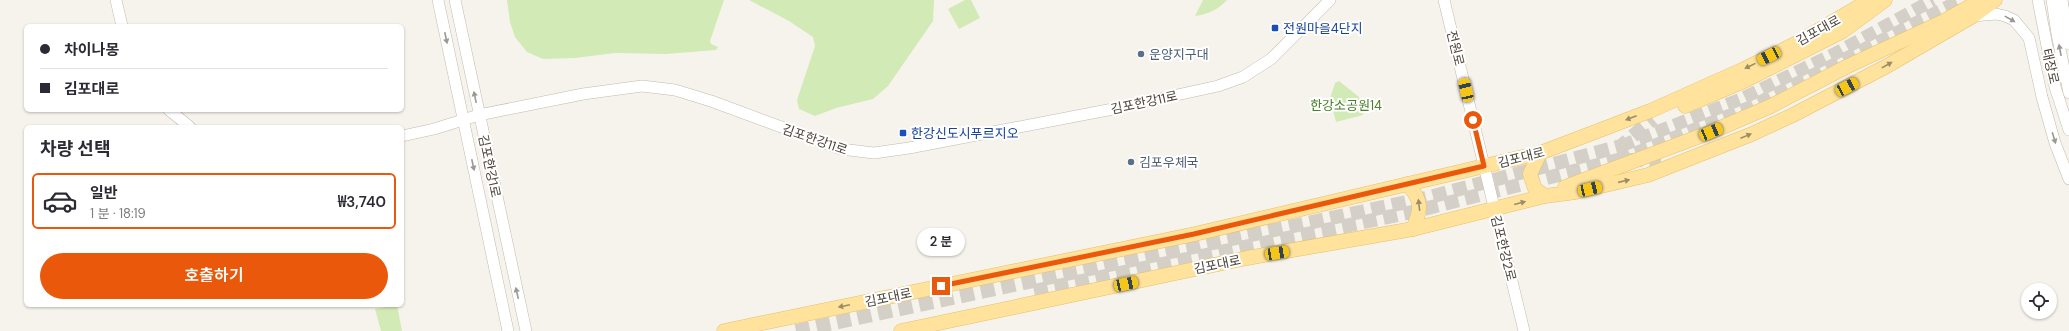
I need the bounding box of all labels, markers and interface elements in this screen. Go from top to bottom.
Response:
street label: 김포대로 [1793,11,1843,49]
one-way arrow [2004,16,2016,23]
place label: 전원마을4단지 [1283,20,1363,37]
marker: 전원마을4단지 [1270,23,1280,33]
street label: 전원로 [1443,29,1468,68]
one-way arrow [443,32,449,44]
text: 차이나몽 [64,40,119,60]
one-way arrow [2057,43,2063,56]
car [1756,45,1782,67]
place label: 운양지구대 [1149,46,1209,63]
street label: 태장로 [2038,47,2063,86]
marker: 운양지구대 [1136,49,1146,59]
one-way arrow [1881,62,1893,69]
one-way arrow [1744,63,1756,69]
car [1834,76,1860,98]
car [1457,77,1475,103]
text: 김포대로 [64,79,119,99]
street label: 김포한강11로 [1109,87,1179,118]
one-way arrow [472,91,478,104]
park label: 한강소공원14 [1310,97,1382,114]
route start [1464,111,1482,129]
one-way arrow [1625,116,1637,122]
street label: 김포한강11로 [780,120,850,159]
car [1698,122,1724,142]
place label: 한강신도시푸르지오 [911,125,1019,142]
marker: 한강신도시푸르지오 [898,128,908,138]
one-way arrow [2051,132,2057,144]
street label: 김포한강1로 [475,133,504,199]
one-way arrow [1741,133,1753,139]
text: 차량 선택 [40,137,110,161]
street label: 김포대로 [1496,143,1546,172]
place label: 김포우체국 [1139,154,1199,171]
marker: 김포우체국 [1126,157,1136,167]
one-way arrow [470,159,476,172]
one-way arrow [1618,177,1631,183]
car [1577,180,1603,198]
icon: car [42,183,78,219]
text: 일반 [90,183,118,203]
text: ₩3,740 [338,192,386,212]
one-way arrow [1415,199,1422,211]
one-way arrow [1514,200,1526,206]
text: 1 분 · 18:19 [90,205,146,222]
street label: 김포한강2로 [1487,213,1520,283]
callout: 2 분 [917,228,965,256]
text: 2 분 [930,233,952,250]
car [1264,245,1290,261]
street label: 김포대로 [1192,251,1242,278]
button: 호출하기 [40,253,388,299]
car [1113,276,1139,292]
route end [932,277,950,295]
map controls [2021,283,2057,319]
button: locate [2021,283,2057,319]
street label: 김포대로 [863,284,913,311]
one-way arrow [514,287,520,299]
one-way arrow [838,303,850,309]

